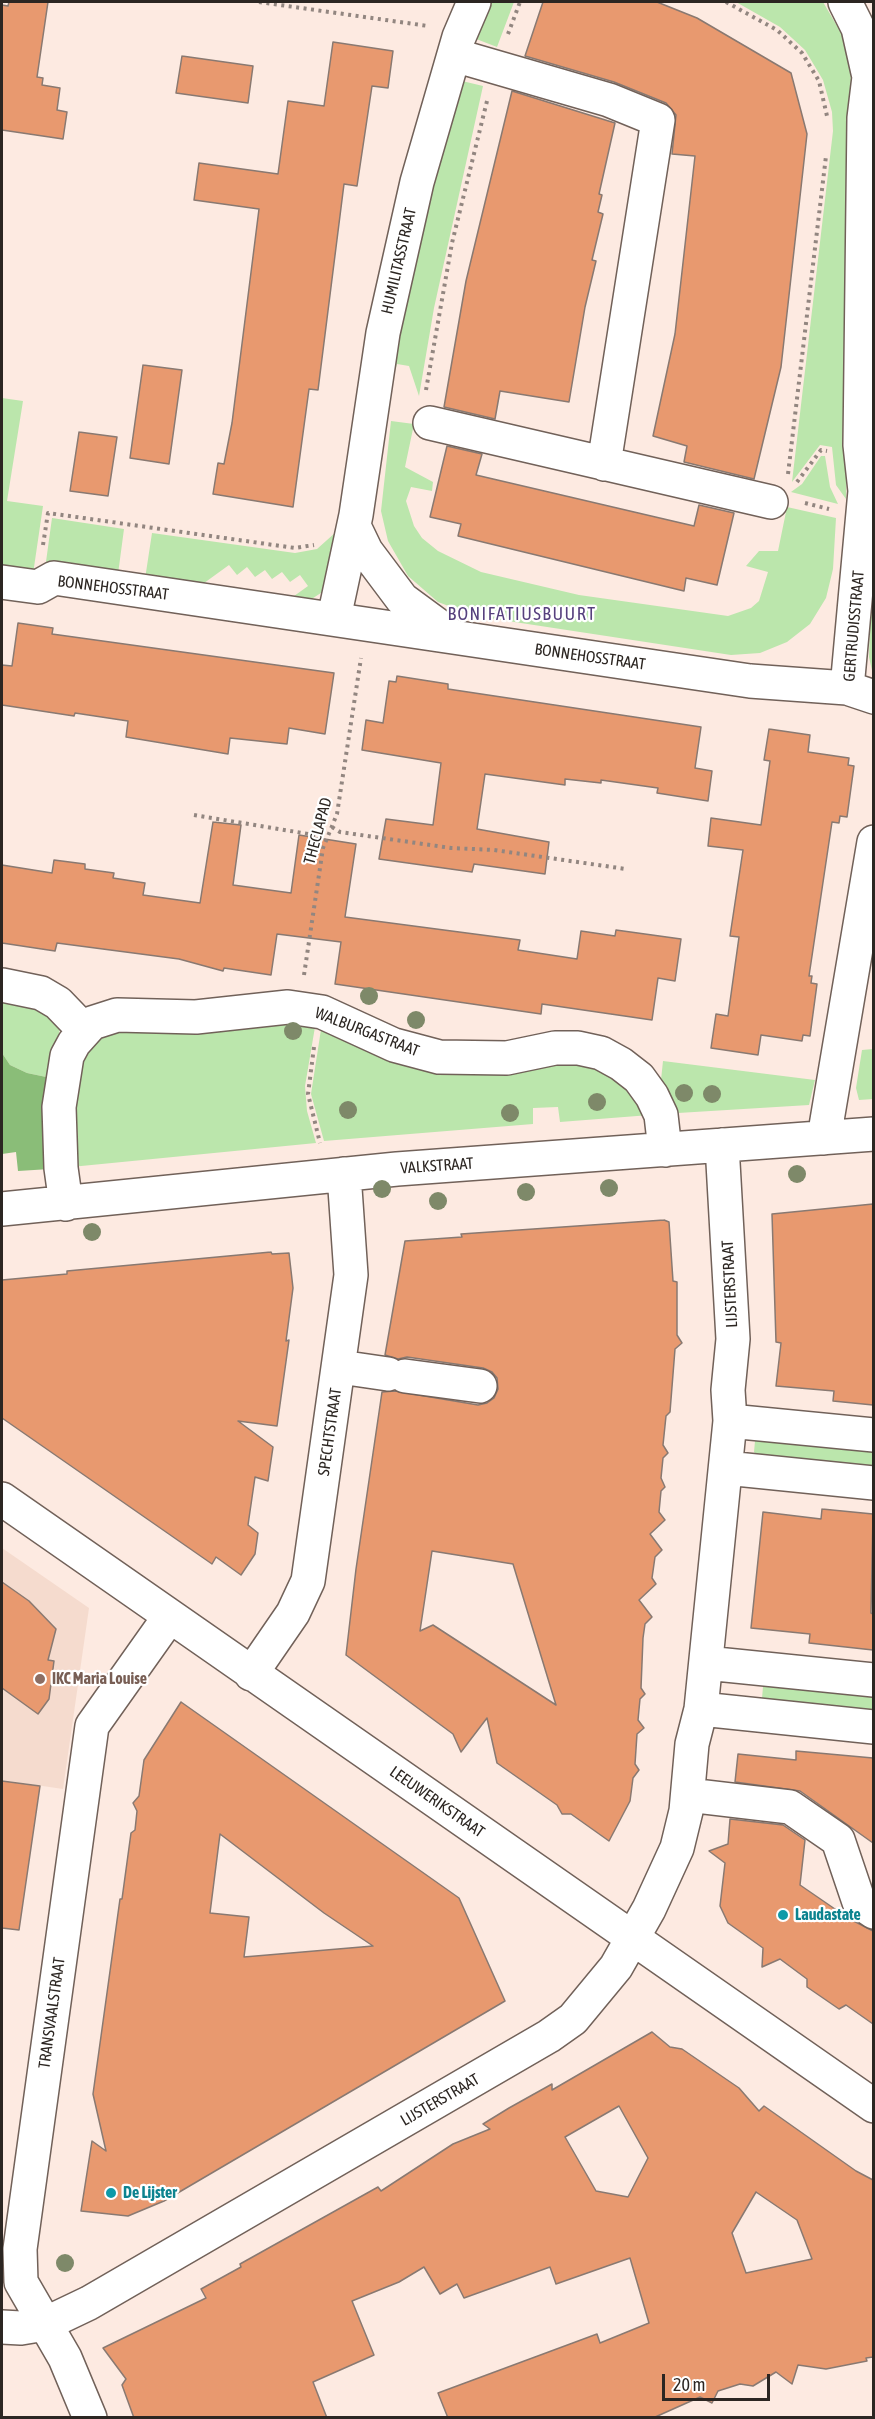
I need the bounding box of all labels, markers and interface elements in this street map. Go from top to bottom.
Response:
street label: HUMILITASSTRAAT [377,206,421,316]
street label: GERTRUDISSTRAAT [840,570,868,682]
street label: BONNEHOSSTRAAT [56,572,170,604]
district label: BONIFATIUSBUURT [447,603,597,625]
street label: BONNEHOSSTRAAT [533,640,647,674]
street label: THECLAPAD [300,795,336,867]
street label: WALBURGASTRAAT [312,1003,422,1061]
street label: VALKSTRAAT [400,1154,474,1178]
street label: LIJSTERSTRAAT [718,1240,742,1328]
street label: SPECHTSTRAAT [314,1387,346,1477]
place label: IKC Maria Louise [52,1669,147,1689]
marker: IKC Maria Louise [33,1672,47,1686]
street label: LEEUWERIKSTRAAT [386,1762,488,1842]
place label: Laudastate [795,1905,861,1925]
marker: Laudastate [776,1908,790,1922]
street label: TRANSVAALSTRAAT [35,1956,69,2070]
street label: LIJSTERSTRAAT [397,2070,483,2130]
place label: De Lijster [123,2183,177,2203]
marker: De Lijster [104,2186,118,2200]
scale bar [665,2362,773,2400]
text: 20 m [673,2374,705,2395]

